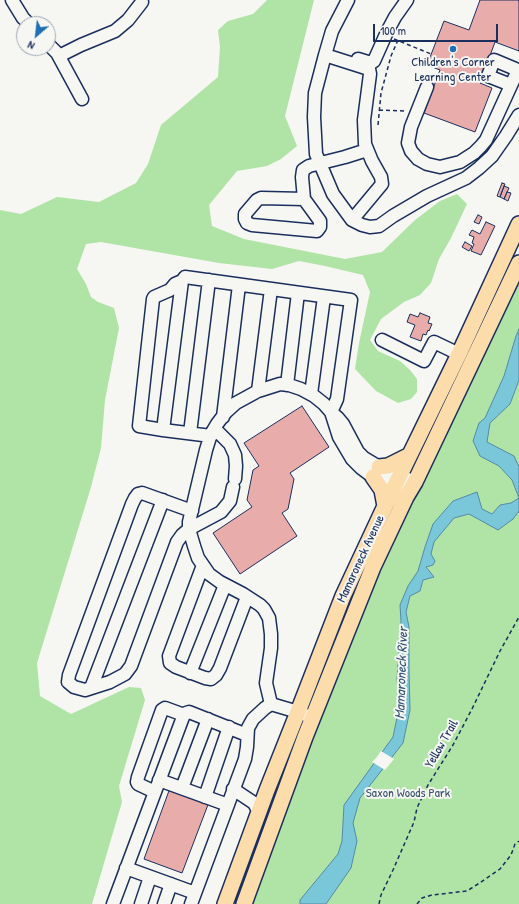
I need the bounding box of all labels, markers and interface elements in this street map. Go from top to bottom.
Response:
north arrow [16,16,56,56]
scale bar [375,16,500,42]
text: 100 m [380,22,406,39]
text: N [25,38,37,53]
marker: Children's Corner Learning Center [448,44,458,54]
place label: Children's Corner Learning Center [411,55,495,86]
street label: Mamaroneck Avenue [334,513,388,605]
water label: Mamaroneck River [392,627,412,719]
street label: Yellow Trail [422,717,462,771]
park label: Saxon Woods Park [366,786,450,802]

